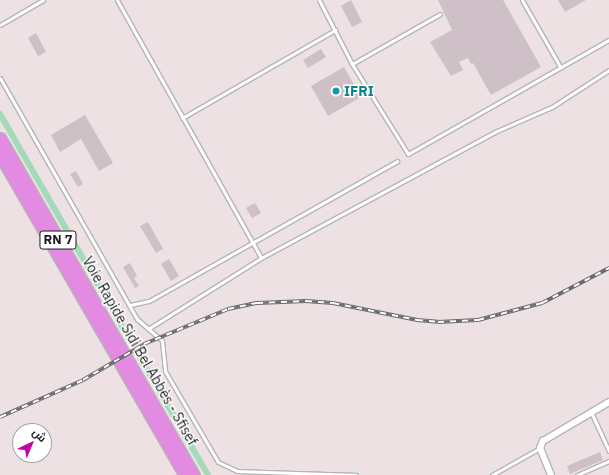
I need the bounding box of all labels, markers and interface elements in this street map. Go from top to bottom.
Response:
place label: IFRI [344,83,374,99]
marker: IFRI [331,86,341,96]
road number: RN 7 [39,229,77,251]
street label: Voie Rapide Sidi Bel Abbès - Sfisef [79,254,201,448]
north arrow [12,423,52,463]
text: ش [30,425,50,445]

